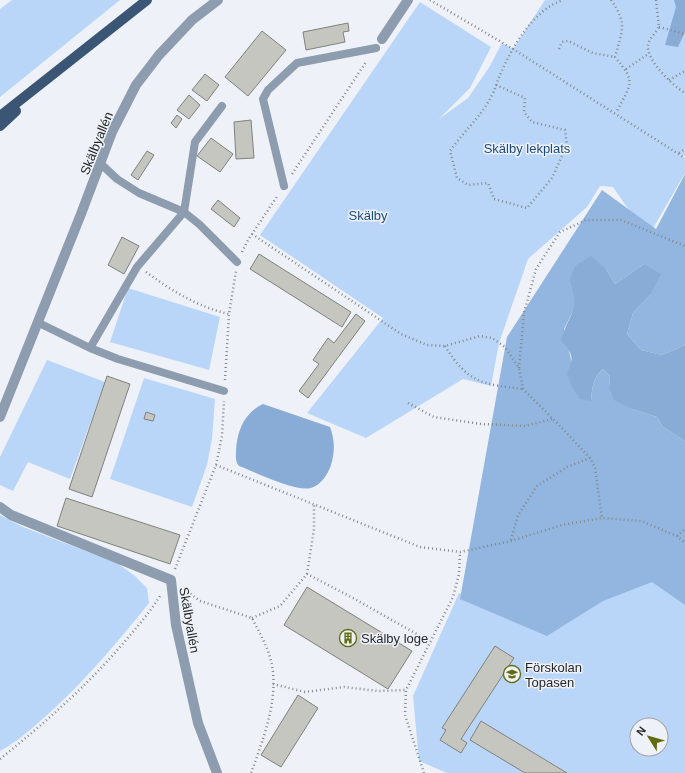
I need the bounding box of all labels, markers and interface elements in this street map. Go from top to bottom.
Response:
street label: Skälbyallén [77,110,116,177]
park label: Skälby lekplats [484,141,571,156]
park label: Skälby [348,208,388,223]
street label: Skälbyallén [176,586,203,654]
building icon: Skälby loge [338,628,358,648]
place label: Skälby loge [361,631,428,646]
place label: Förskolan Topasen [525,660,582,690]
school or university icon: Förskolan Topasen [502,664,522,684]
north arrow [629,717,669,757]
text: N [634,724,648,738]

